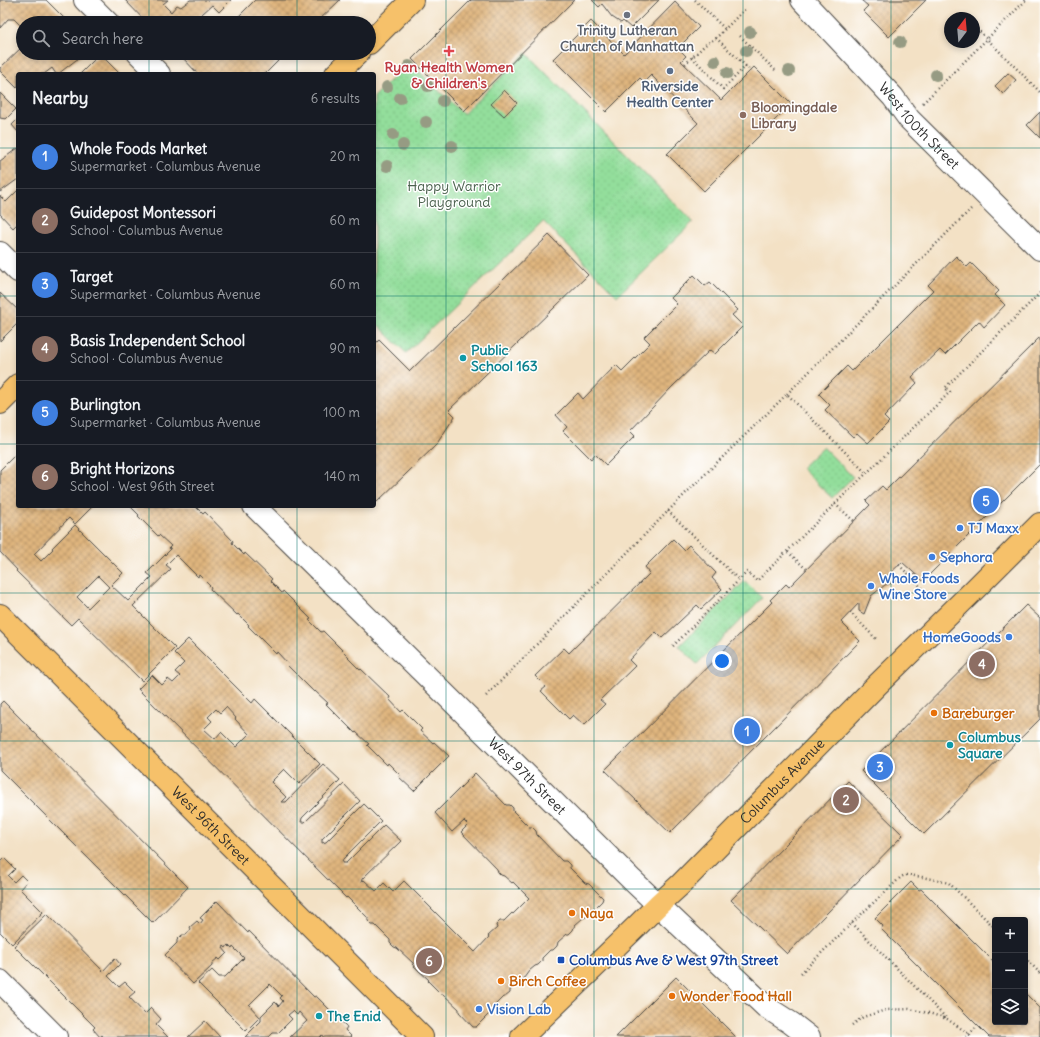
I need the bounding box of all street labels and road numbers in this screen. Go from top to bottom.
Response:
street label: West 100th Street [875,79,964,173]
street label: West 97th Street [484,733,570,819]
street label: Columbus Avenue [736,735,828,828]
street label: West 96th Street [168,783,254,869]

